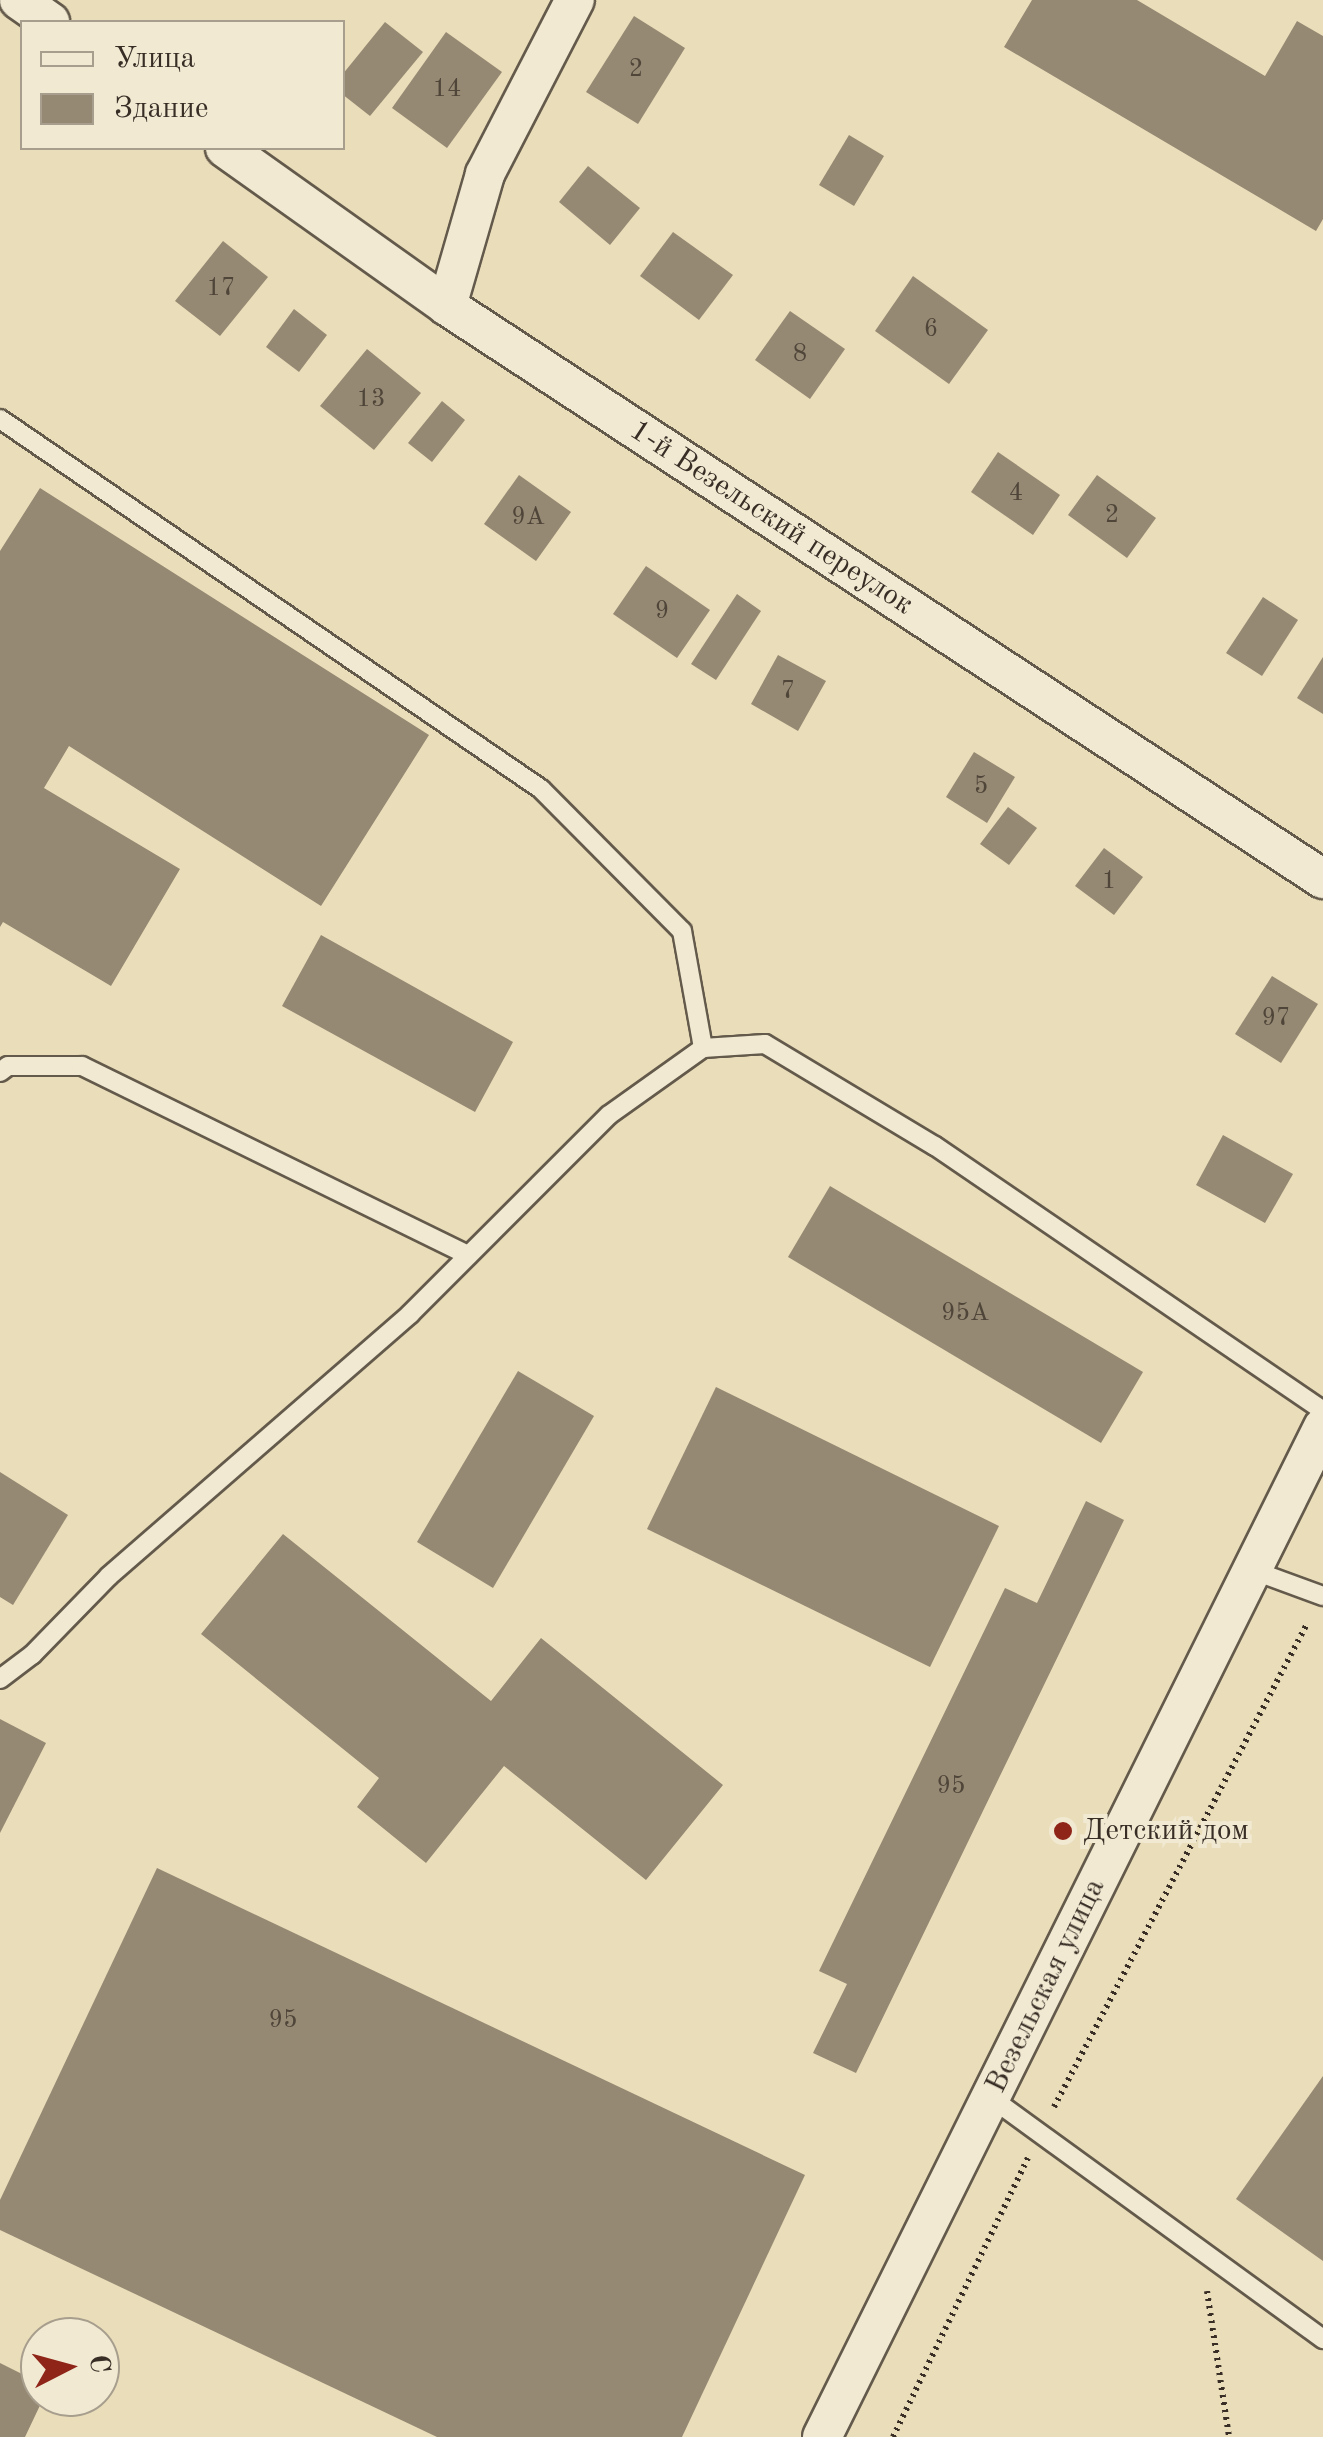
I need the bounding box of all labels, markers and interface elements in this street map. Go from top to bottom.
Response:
legend [20,20,345,150]
text: Улица [114,44,195,74]
house number: 2 [629,55,643,85]
house number: 14 [433,75,461,105]
text: Здание [114,94,209,124]
house number: 17 [207,274,235,304]
house number: 6 [924,315,938,345]
house number: 8 [793,340,807,370]
house number: 13 [357,385,385,415]
street label: 1-й Везельский переулок [622,413,920,623]
house number: 4 [1009,479,1023,509]
house number: 2 [1105,501,1119,531]
house number: 9А [511,503,545,533]
house number: 9 [655,597,669,627]
house number: 7 [781,677,795,707]
house number: 5 [974,772,988,802]
house number: 1 [1102,867,1116,897]
house number: 97 [1262,1004,1290,1034]
house number: 95А [941,1299,989,1329]
house number: 95 [937,1772,965,1802]
place label: Детский дом [1083,1813,1249,1849]
marker: Детский дом [1052,1820,1074,1842]
street label: Везельская улица [979,1873,1113,2099]
house number: 95 [269,2006,297,2036]
north arrow [20,2317,120,2417]
text: С [83,2353,113,2375]

